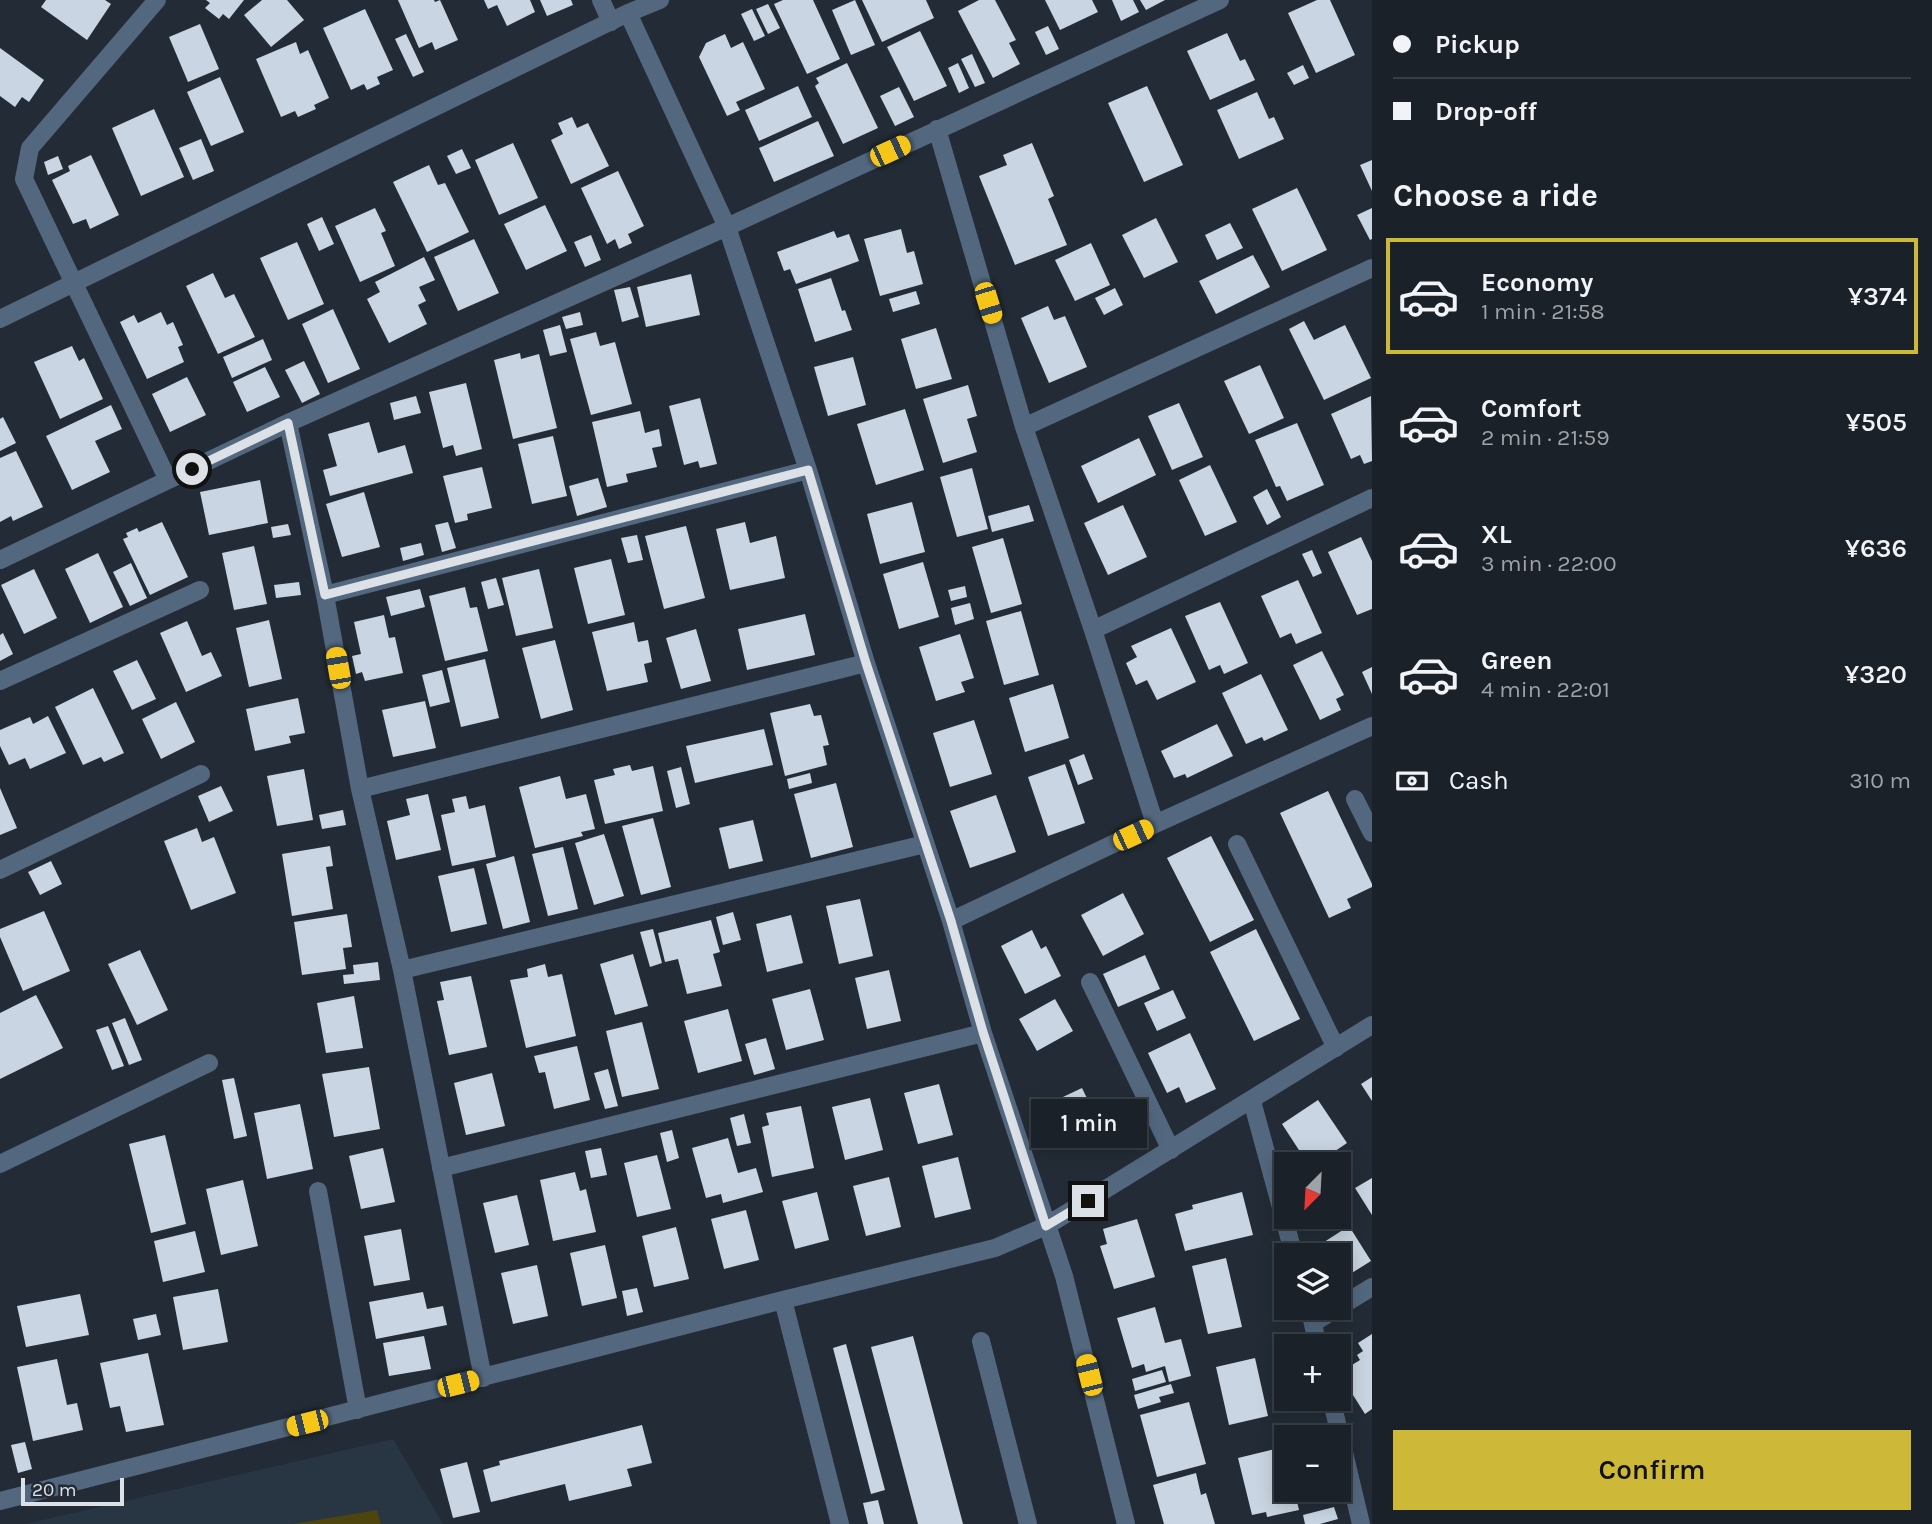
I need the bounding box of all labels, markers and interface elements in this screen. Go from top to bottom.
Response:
text: Pickup [1435,29,1520,60]
text: Drop-off [1435,96,1537,127]
car [867,133,914,169]
text: Choose a ride [1393,177,1598,214]
icon: car [1397,265,1460,328]
text: Economy [1481,267,1593,298]
car [972,280,1005,326]
text: ¥374 [1848,281,1907,312]
text: 1 min · 21:58 [1481,298,1605,325]
icon: car [1397,391,1460,454]
text: Comfort [1481,393,1582,424]
text: ¥505 [1846,407,1907,438]
text: 2 min · 21:59 [1481,424,1610,451]
route start [176,453,208,485]
icon: car [1397,517,1460,580]
text: XL [1481,519,1512,550]
text: ¥636 [1845,533,1907,564]
text: 3 min · 22:00 [1481,550,1617,577]
icon: car [1397,643,1460,706]
car [325,645,352,691]
text: Green [1481,645,1553,676]
text: ¥320 [1844,659,1907,690]
text: 4 min · 22:01 [1481,676,1610,703]
icon: cash [1393,762,1431,800]
text: Cash [1449,765,1509,796]
text: 310 m [1849,767,1911,794]
car [1110,817,1157,853]
callout: 1 min [1030,1100,1146,1148]
text: 1 min [1060,1110,1118,1137]
north arrow [1274,1152,1351,1228]
map controls [1274,1152,1351,1502]
route end [1072,1185,1104,1217]
button: layers [1274,1243,1351,1320]
button: + [1274,1334,1351,1411]
car [1074,1352,1105,1398]
car [436,1369,481,1399]
car [285,1408,330,1438]
button: − [1274,1425,1351,1502]
button: Confirm [1393,1430,1911,1510]
scale bar [21,1475,124,1507]
text: 20 m [32,1479,77,1501]

